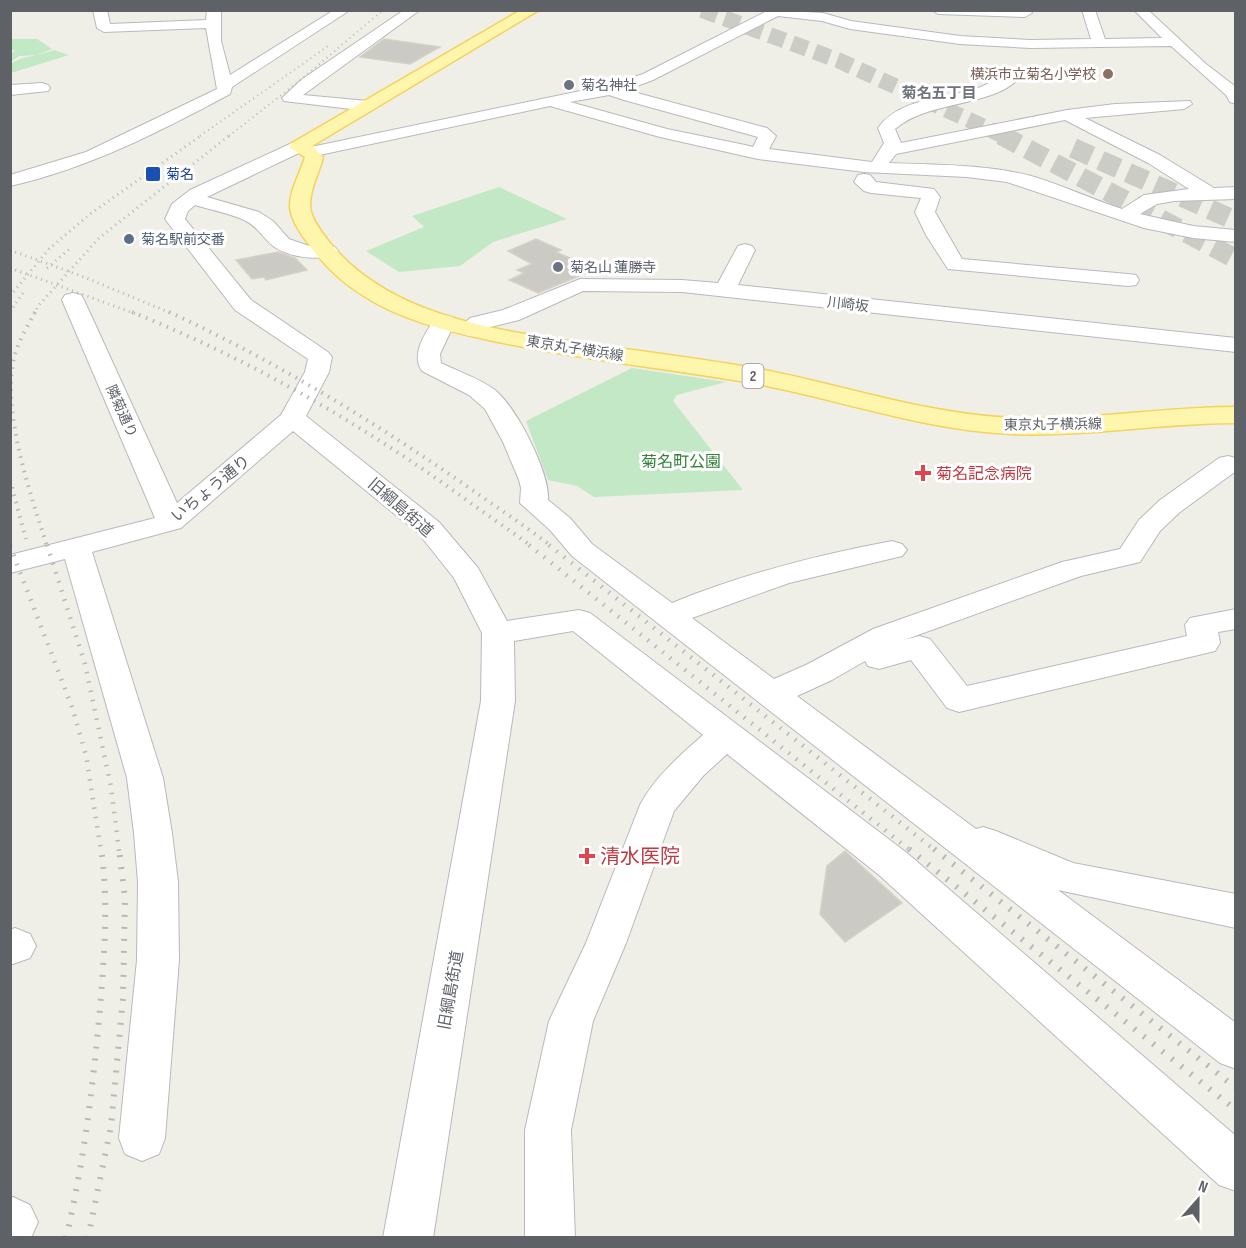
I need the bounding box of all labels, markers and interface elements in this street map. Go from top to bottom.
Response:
place label: 横浜市立菊名小学校 [970,66,1096,83]
marker: 横浜市立菊名小学校 [1101,67,1115,81]
place label: 菊名神社 [581,77,637,94]
marker: 菊名神社 [562,78,576,92]
district label: 菊名五丁目 [901,84,977,103]
marker: 菊名 [144,165,162,183]
place label: 菊名 [166,166,194,183]
place label: 菊名駅前交番 [141,231,225,248]
marker: 菊名駅前交番 [122,232,136,246]
place label: 菊名山 蓮勝寺 [570,259,656,276]
marker: 菊名山 蓮勝寺 [551,260,565,274]
street label: 川崎坂 [826,294,870,315]
street label: 東京丸子横浜線 [525,332,625,365]
road number: 2 [742,364,764,388]
street label: 隣菊通り [102,382,141,440]
street label: 東京丸子横浜線 [1004,415,1102,434]
street label: いちょう通り [168,452,254,527]
park label: 菊名町公園 [641,453,721,472]
marker: 菊名記念病院 [914,464,932,482]
place label: 菊名記念病院 [936,465,1032,484]
street label: 旧綱島街道 [364,475,436,542]
place label: 清水医院 [600,845,680,869]
marker: 清水医院 [578,847,596,865]
street label: 旧綱島街道 [435,949,468,1031]
north arrow [1168,1170,1228,1230]
text: N [1195,1177,1210,1198]

